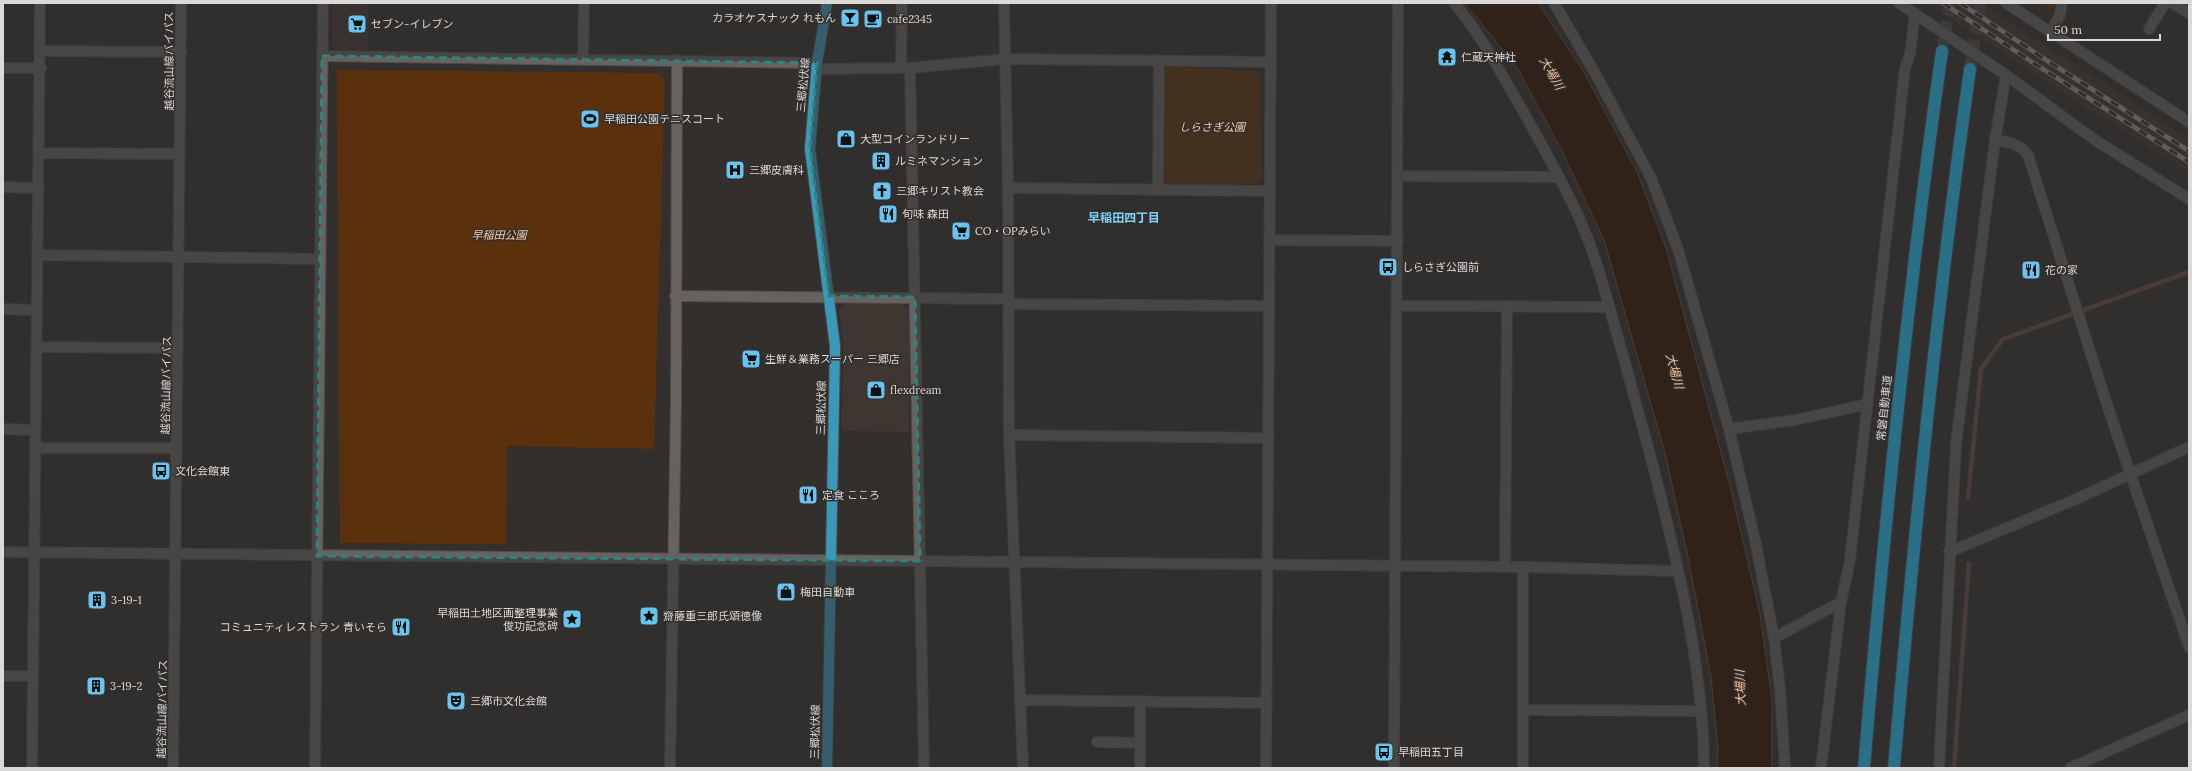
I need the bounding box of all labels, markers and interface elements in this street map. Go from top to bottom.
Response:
bar icon: カラオケスナック れもん [839,7,861,29]
cafe icon: cafe2345 [862,8,884,30]
place label: カラオケスナック れもん [712,11,836,25]
street label: 越谷流山線バイパス [162,12,176,110]
place label: cafe2345 [887,12,932,26]
supermarket icon: セブン-イレブン [346,13,368,35]
scale bar [2048,16,2160,42]
place label: セブン-イレブン [371,17,453,31]
text: 50 m [2054,22,2082,37]
temple icon: 仁蔵天神社 [1436,46,1458,68]
place label: 仁蔵天神社 [1461,50,1516,64]
water label: 大場川 [1537,54,1568,94]
street label: 三郷松伏線 [794,57,812,113]
sports icon: 早稲田公園テニスコート [579,108,601,130]
place label: 早稲田公園テニスコート [604,112,725,126]
park label: しらさぎ公園 [1179,120,1247,134]
shop icon: 大型コインランドリー [835,128,857,150]
place label: 大型コインランドリー [860,132,970,146]
building icon: ルミネマンション [870,150,892,172]
place label: ルミネマンション [895,154,983,168]
hospital icon: 三郷皮膚科 [724,159,746,181]
place label: 三郷皮膚科 [749,163,804,177]
church icon: 三郷キリスト教会 [871,180,893,202]
place label: 三郷キリスト教会 [896,184,984,198]
restaurant icon: 旬味 森田 [877,203,899,225]
place label: 旬味 森田 [902,207,949,221]
district label: 早稲田四丁目 [1088,210,1160,225]
supermarket icon: CO・OPみらい [950,220,972,242]
place label: CO・OPみらい [975,224,1051,238]
park label: 早稲田公園 [472,228,528,242]
bus stop icon: しらさぎ公園前 [1377,256,1399,278]
restaurant icon: 花の家 [2020,259,2042,281]
place label: しらさぎ公園前 [1402,260,1479,274]
place label: 花の家 [2045,263,2078,277]
street label: 越谷流山線バイパス [158,335,174,435]
supermarket icon: 生鮮＆業務スーパー 三郷店 [740,348,762,370]
place label: 生鮮＆業務スーパー 三郷店 [765,352,900,366]
water label: 大場川 [1663,352,1687,392]
street label: 常磐自動車道 [1874,374,1894,442]
shop icon: flexdream [865,379,887,401]
street label: 三郷松伏線 [814,380,828,436]
place label: flexdream [890,383,942,397]
bus stop icon: 文化会館東 [150,460,172,482]
place label: 文化会館東 [175,464,230,478]
restaurant icon: 定食 こころ [797,484,819,506]
place label: 定食 こころ [822,488,880,502]
shop icon: 梅田自動車 [775,581,797,603]
place label: 梅田自動車 [800,585,855,599]
building icon: 3-19-1 [86,589,108,611]
place label: 3-19-1 [111,593,142,607]
place icon: 齋藤重三郎氏頌徳像 [638,605,660,627]
place label: 早稲田土地区画整理事業 俊功記念碑 [437,606,558,633]
place icon: 早稲田土地区画整理事業 俊功記念碑 [561,608,583,630]
place label: 齋藤重三郎氏頌徳像 [663,609,762,623]
restaurant icon: コミュニティレストラン 青いそら [390,616,412,638]
place label: コミュニティレストラン 青いそら [220,620,387,634]
street label: 越谷流山線バイパス [154,659,170,759]
water label: 大場川 [1732,668,1748,706]
building icon: 3-19-2 [85,675,107,697]
place label: 3-19-2 [110,679,143,693]
theatre icon: 三郷市文化会館 [445,690,467,712]
place label: 三郷市文化会館 [470,694,547,708]
street label: 三郷松伏線 [808,704,822,760]
bus stop icon: 早稲田五丁目 [1373,741,1395,763]
place label: 早稲田五丁目 [1398,745,1464,759]

